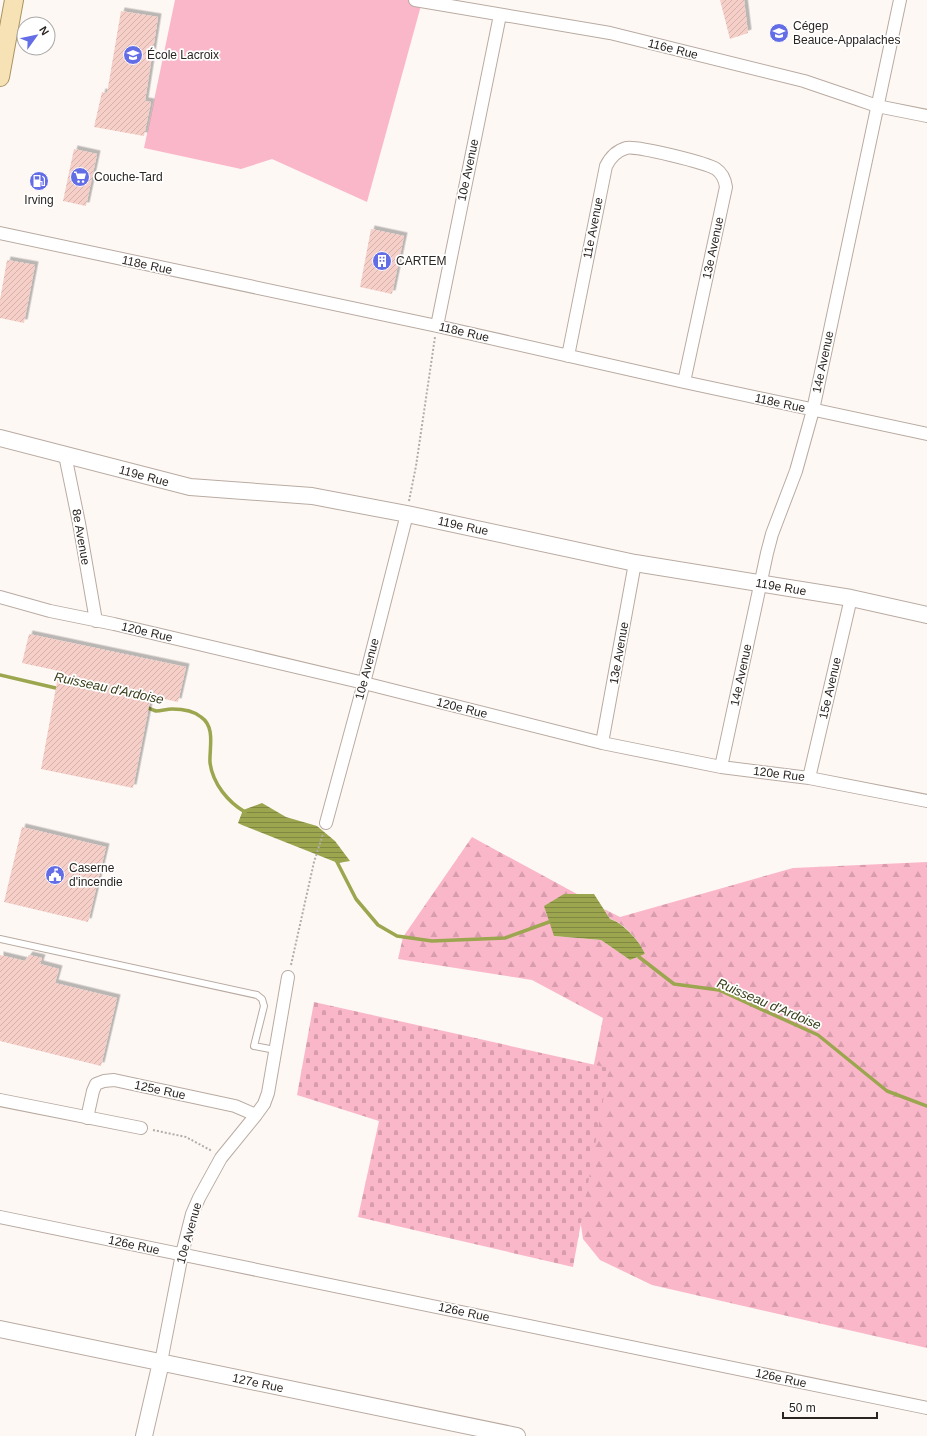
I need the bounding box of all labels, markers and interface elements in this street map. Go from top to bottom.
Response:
north arrow [16,16,56,56]
place label: Cégep Beauce-Appalaches [793,19,900,47]
school or university icon: Cégep Beauce-Appalaches [768,22,790,44]
text: N [37,24,52,37]
street label: 116e Rue [646,36,700,62]
school or university icon: École Lacroix [122,44,144,66]
place label: École Lacroix [147,47,219,62]
street label: 10e Avenue [455,137,481,202]
supermarket icon: Couche-Tard [69,166,91,188]
fuel station icon: Irving [28,170,50,192]
place label: Couche-Tard [94,170,163,184]
place label: Irving [24,193,54,207]
street label: 11e Avenue [580,196,606,260]
street label: 13e Avenue [700,215,726,280]
building icon: CARTEM [371,250,393,272]
street label: 118e Rue [121,253,174,277]
place label: CARTEM [396,254,446,268]
street label: 118e Rue [438,319,491,345]
street label: 14e Avenue [810,329,836,394]
street label: 118e Rue [754,391,807,415]
street label: 119e Rue [117,463,171,489]
street label: 8e Avenue [69,508,93,566]
street label: 119e Rue [437,514,490,538]
street label: 119e Rue [755,576,808,598]
street label: 120e Rue [120,619,174,645]
street label: 13e Avenue [607,620,631,685]
street label: 10e Avenue [352,636,382,701]
street label: 14e Avenue [728,642,754,707]
street label: 15e Avenue [816,655,844,720]
water label: Ruisseau d'Ardoise [53,669,165,707]
street label: 120e Rue [435,695,489,721]
street label: 120e Rue [752,764,806,784]
place label: Caserne d'incendie [69,861,123,889]
public building icon: Caserne d'incendie [44,864,66,886]
water label: Ruisseau d'Ardoise [715,975,823,1033]
street label: 125e Rue [133,1078,187,1102]
street label: 10e Avenue [174,1200,205,1265]
street label: 126e Rue [107,1233,161,1257]
street label: 126e Rue [437,1300,491,1324]
street label: 126e Rue [754,1366,808,1390]
street label: 127e Rue [231,1371,285,1395]
scale bar [783,1394,877,1420]
text: 50 m [789,1401,816,1415]

